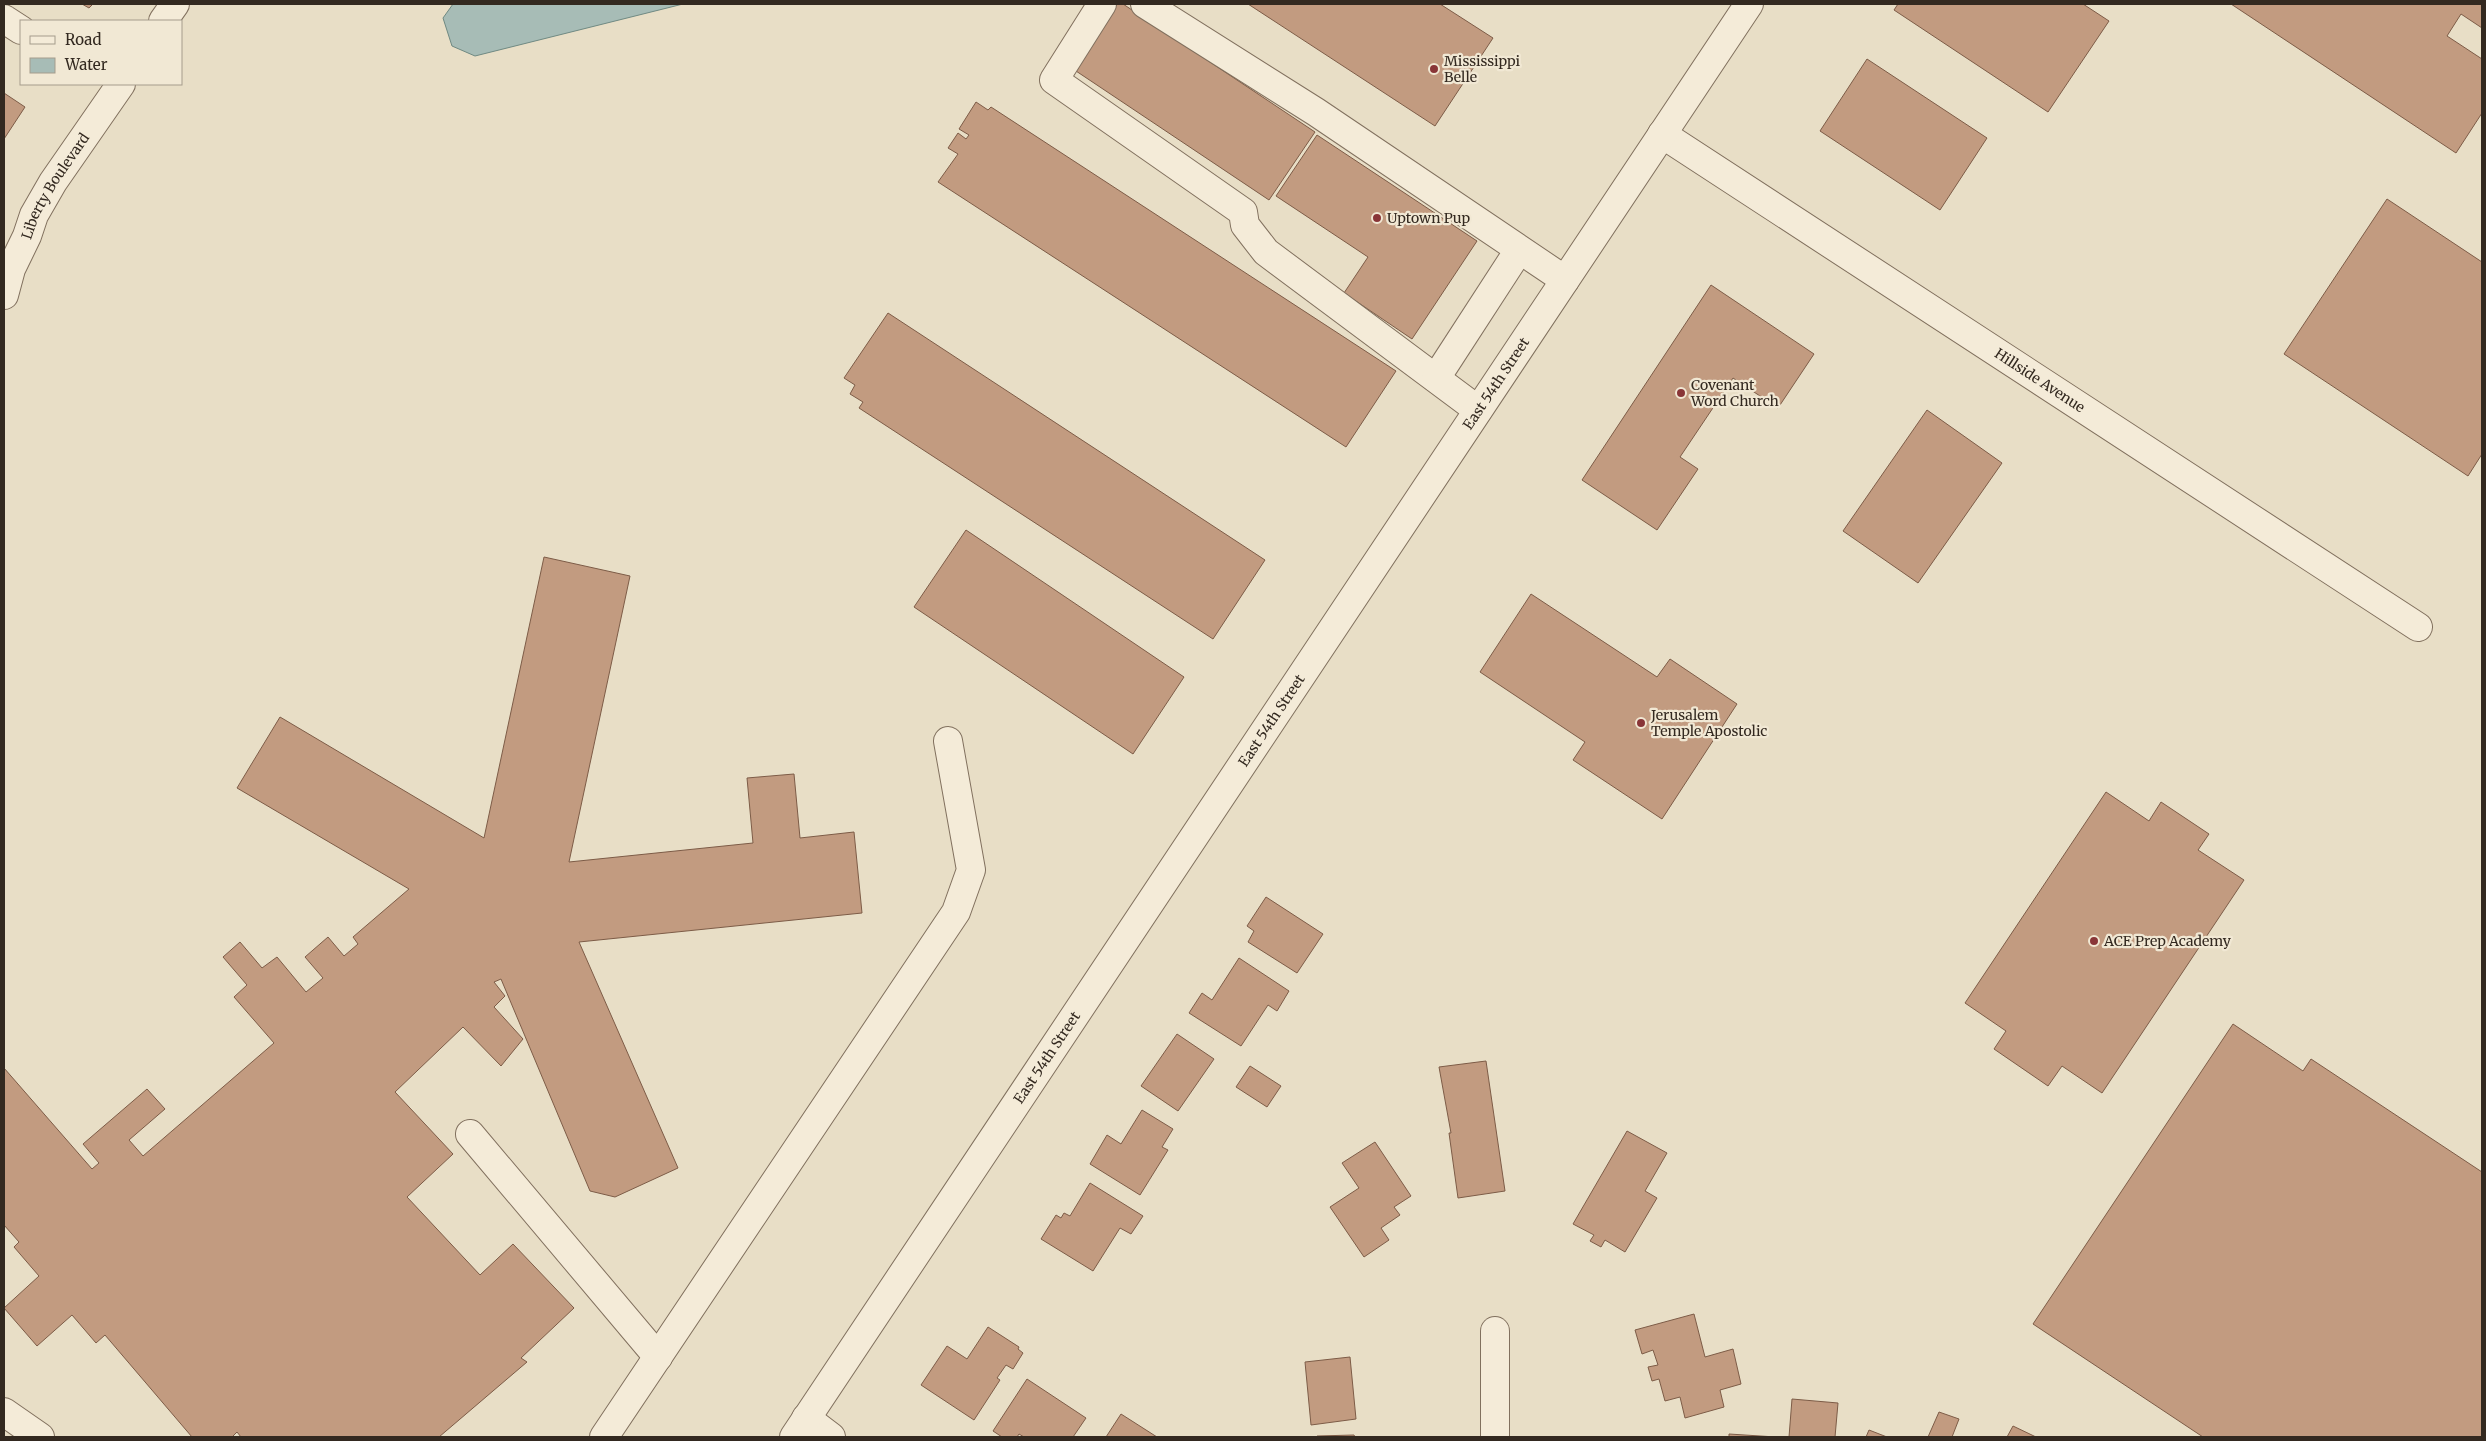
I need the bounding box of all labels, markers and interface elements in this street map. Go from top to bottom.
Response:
legend [20,20,182,85]
text: Road [65,30,101,49]
place label: Mississippi Belle [1444,52,1521,86]
text: Water [64,55,108,74]
marker: Mississippi Belle [1428,63,1440,75]
street label: Liberty Boulevard [18,129,93,242]
place label: Uptown Pup [1387,209,1470,227]
marker: Uptown Pup [1371,212,1383,224]
street label: East 54th Street [1459,334,1534,433]
street label: Hillside Avenue [1991,344,2088,416]
place label: Covenant Word Church [1690,376,1779,410]
marker: Covenant Word Church [1675,387,1687,399]
street label: East 54th Street [1234,671,1309,770]
place label: Jerusalem Temple Apostolic [1650,706,1767,740]
marker: Jerusalem Temple Apostolic [1635,717,1647,729]
place label: ACE Prep Academy [2103,932,2232,950]
marker: ACE Prep Academy [2088,935,2100,947]
street label: East 54th Street [1010,1008,1084,1107]

